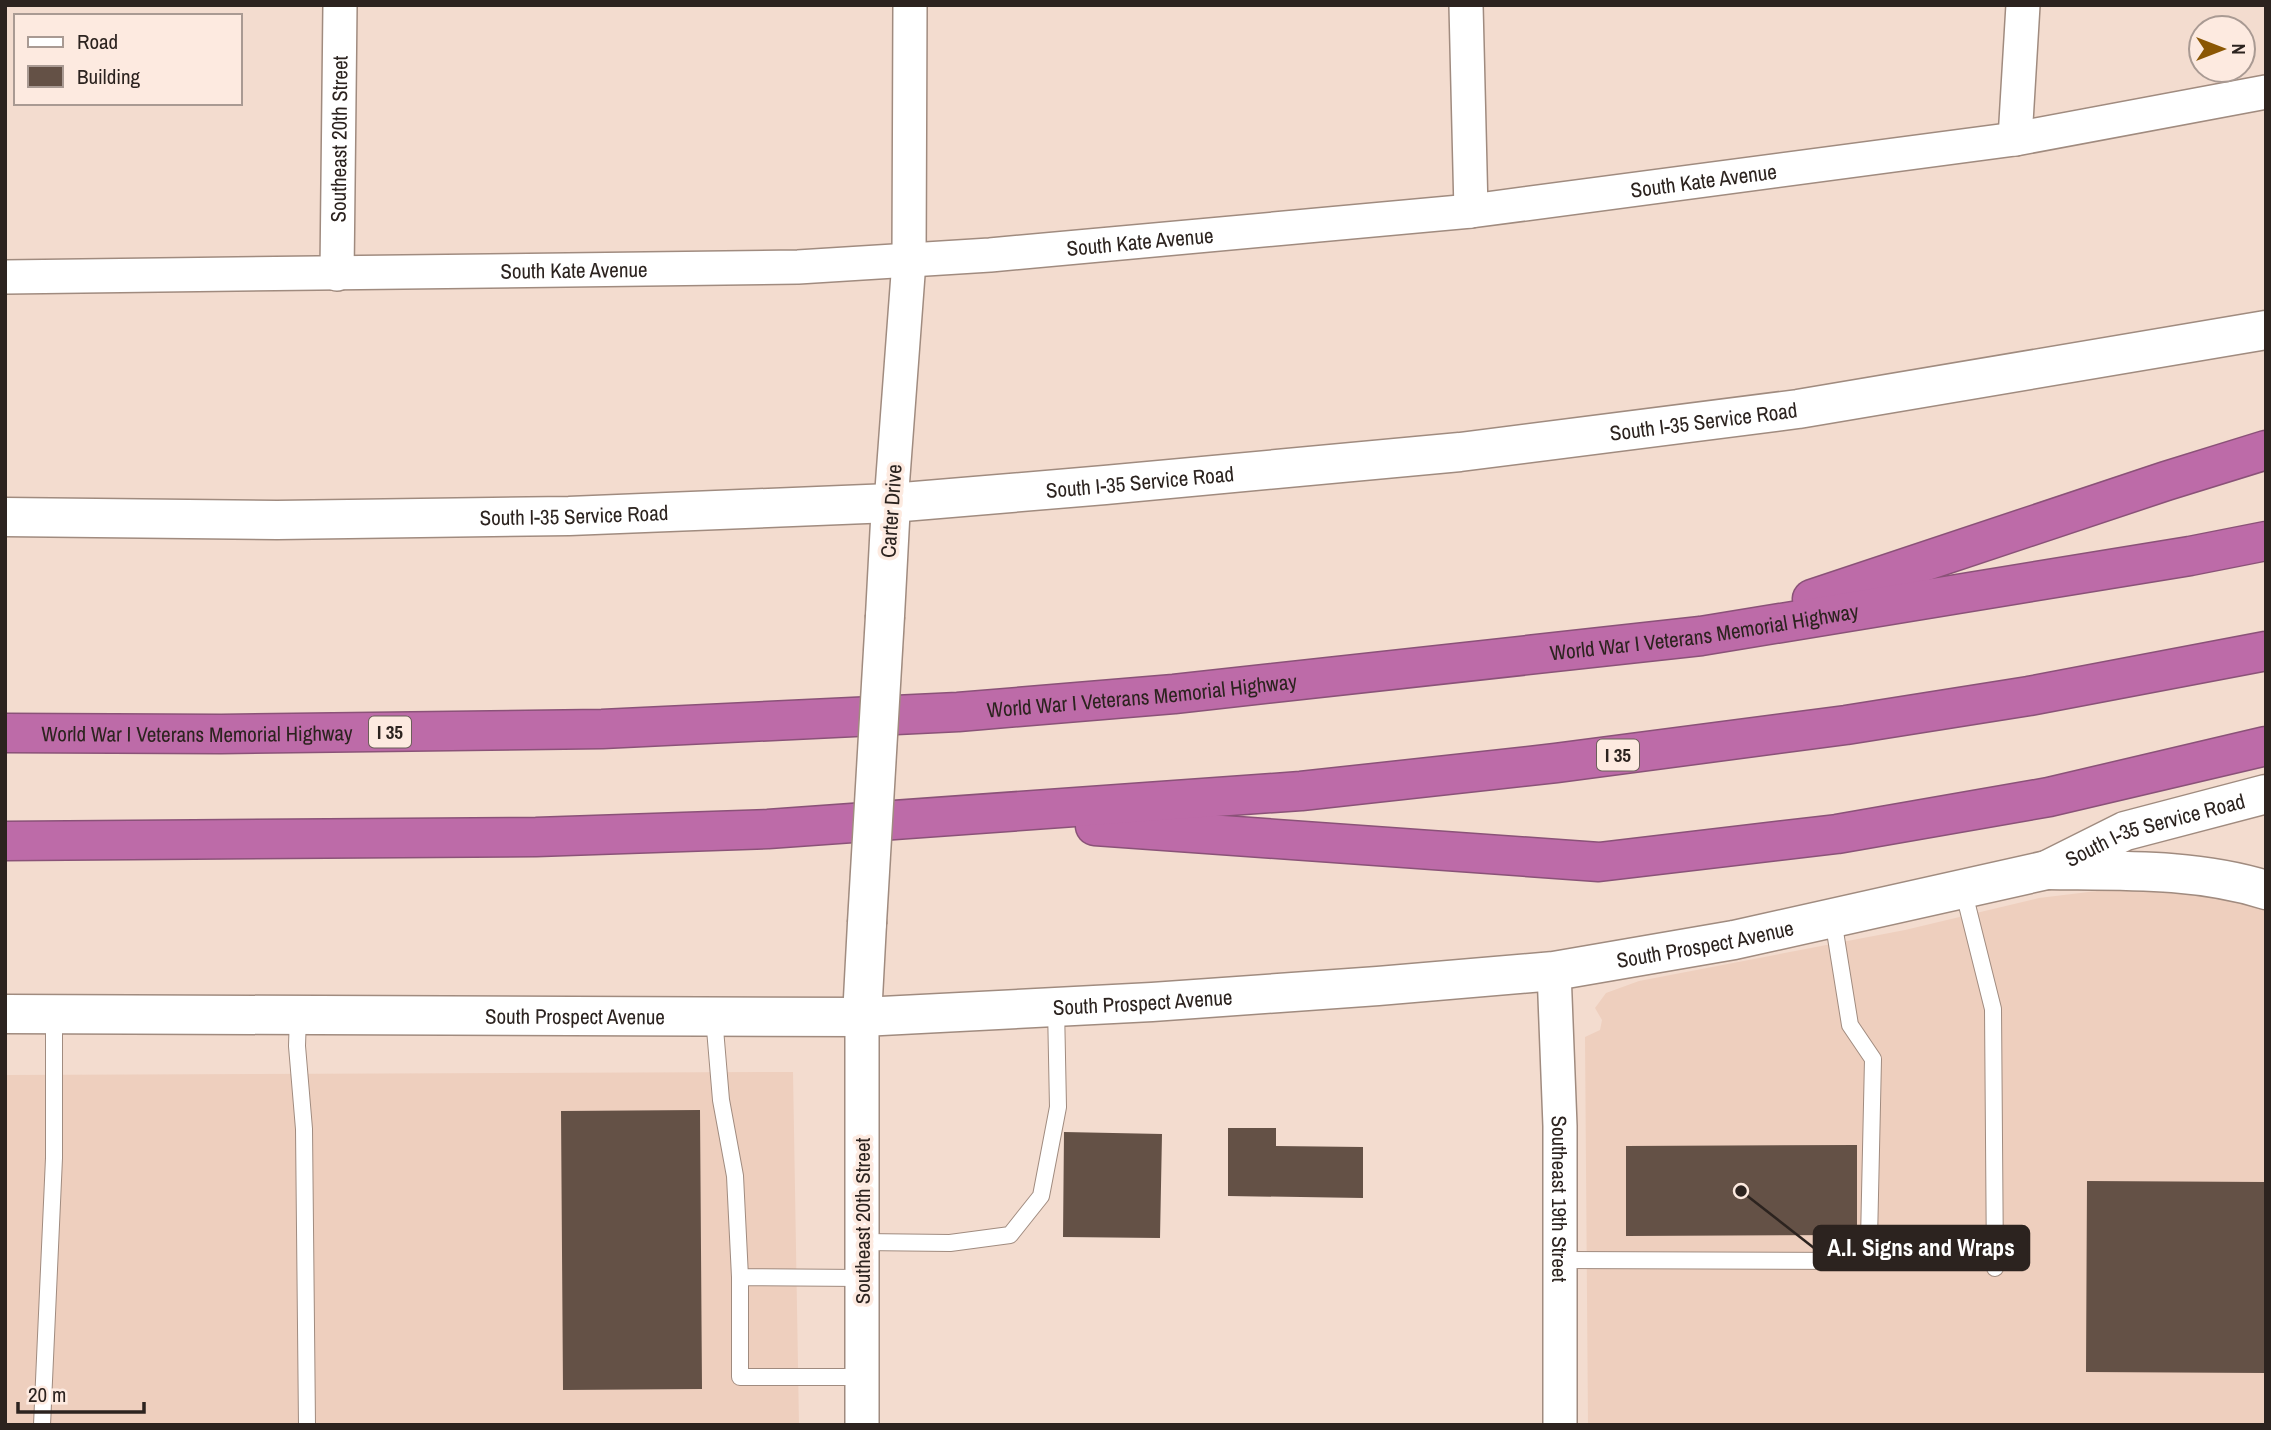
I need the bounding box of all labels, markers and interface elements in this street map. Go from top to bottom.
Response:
legend [14,14,242,105]
north arrow [2187,14,2257,84]
text: Road [77,27,118,56]
text: N [2226,43,2252,55]
street label: Southeast 20th Street [323,55,354,223]
text: Building [77,62,141,91]
street label: South Kate Avenue [1629,156,1778,204]
street label: South Kate Avenue [1065,220,1215,262]
street label: South Kate Avenue [500,254,648,285]
street label: South I-35 Service Road [1608,395,1799,447]
street label: South I-35 Service Road [1045,459,1235,504]
street label: Carter Drive [873,463,909,559]
street label: South I-35 Service Road [479,498,669,532]
street label: World War I Veterans Memorial Highway [1548,596,1861,667]
street label: World War I Veterans Memorial Highway [986,666,1299,724]
road number: I 35 [369,716,411,748]
street label: World War I Veterans Memorial Highway [41,718,353,749]
road number: I 35 [1597,740,1639,770]
street label: South I-35 Service Road [2060,786,2248,873]
street label: South Prospect Avenue [1614,913,1796,975]
street label: South Prospect Avenue [1052,982,1233,1022]
street label: South Prospect Avenue [485,1001,665,1031]
street label: Southeast 19th Street [1545,1115,1575,1282]
street label: Southeast 20th Street [848,1137,877,1304]
callout: A.I. Signs and Wraps [1814,1226,2029,1270]
text: A.I. Signs and Wraps [1827,1232,2015,1263]
scale bar [18,1370,144,1414]
text: 20 m [28,1380,66,1409]

